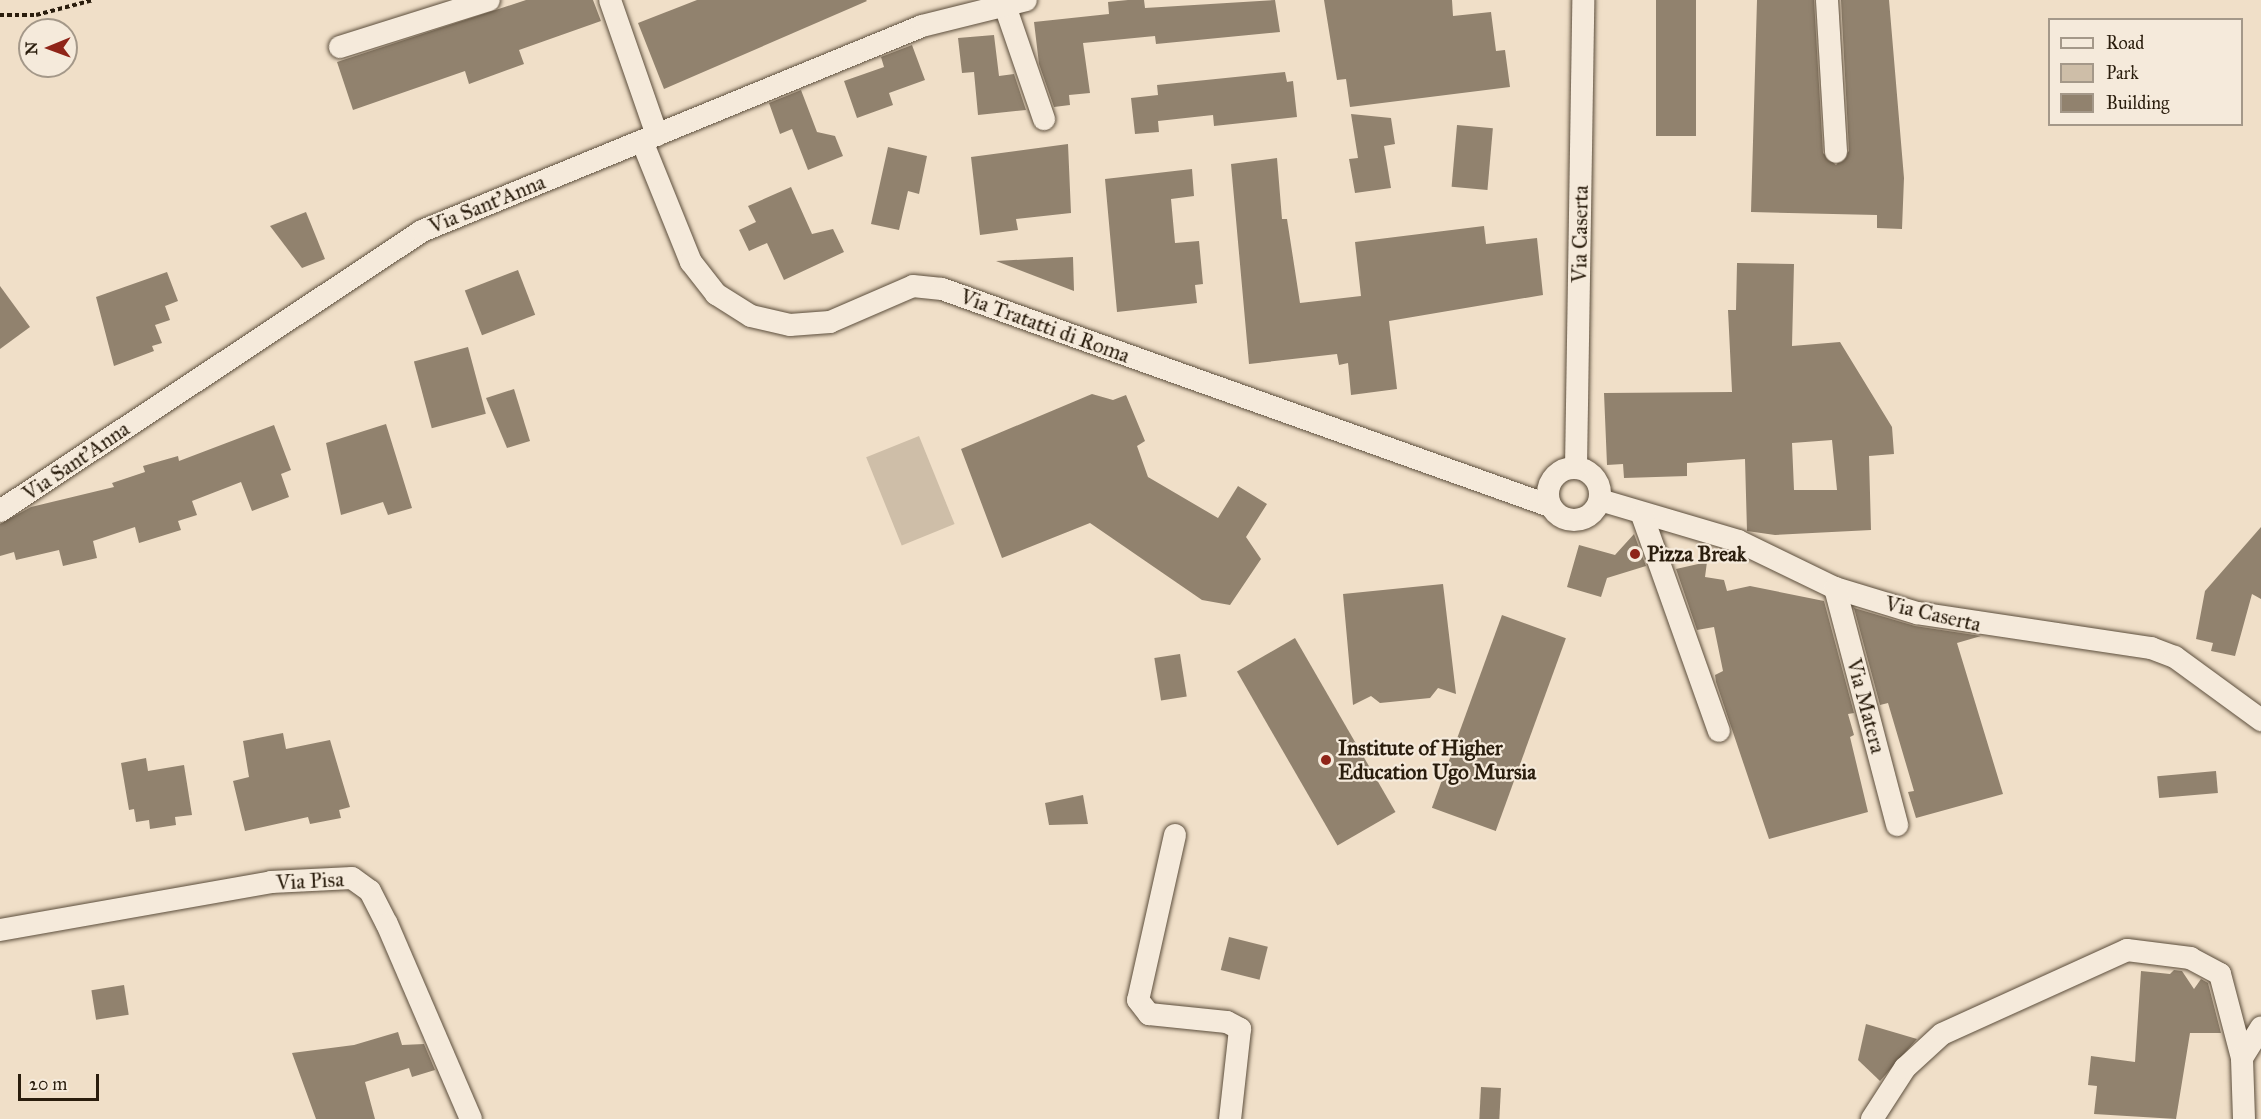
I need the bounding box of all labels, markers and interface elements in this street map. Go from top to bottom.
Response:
north arrow [18,18,78,78]
legend [2048,18,2243,126]
text: Road [2106,32,2144,54]
text: N [22,41,41,55]
text: Park [2106,62,2139,84]
text: Building [2106,92,2169,114]
street label: Via Sant'Anna [425,169,549,239]
street label: Via Caserta [1567,185,1593,283]
street label: Via Tratatti di Roma [957,284,1133,368]
street label: Via Sant'Anna [18,416,134,506]
place label: Pizza Break [1647,541,1747,567]
marker: Pizza Break [1628,547,1642,561]
street label: Via Caserta [1883,591,1983,637]
street label: Via Matera [1841,656,1891,756]
place label: Institute of Higher Education Ugo Mursia [1338,735,1536,785]
marker: Institute of Higher Education Ugo Mursia [1319,753,1333,767]
street label: Via Pisa [275,867,345,895]
scale bar [21,1062,102,1100]
text: 20 m [29,1073,67,1095]

